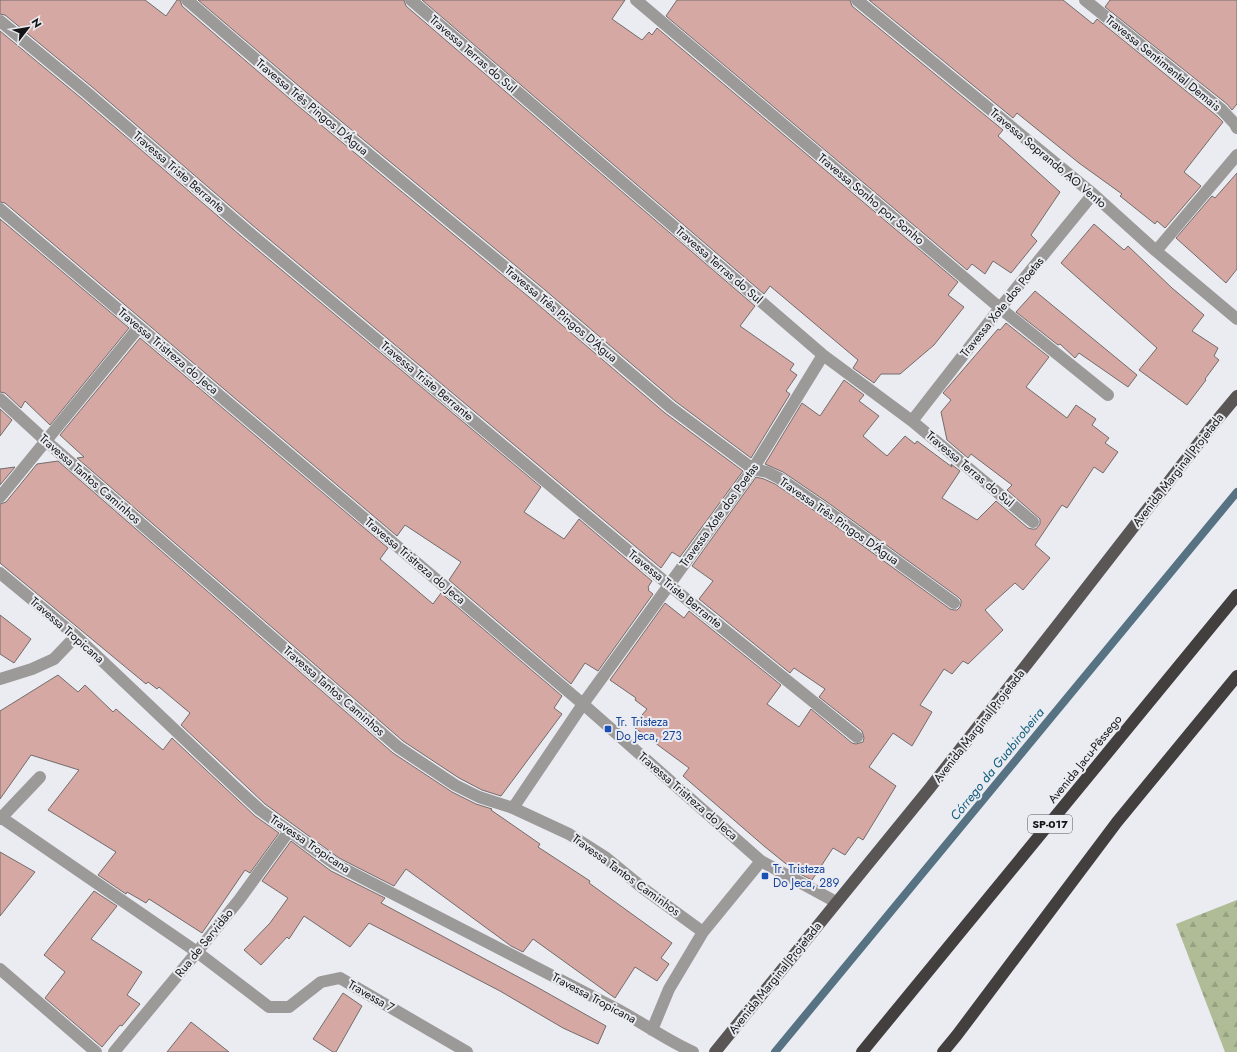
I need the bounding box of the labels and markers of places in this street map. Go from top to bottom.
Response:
place label: Tr. Tristeza Do Jeca, 273 [616,713,682,745]
marker: Tr. Tristeza Do Jeca, 273 [603,724,613,734]
place label: Tr. Tristeza Do Jeca, 289 [773,860,840,892]
marker: Tr. Tristeza Do Jeca, 289 [760,871,770,881]

